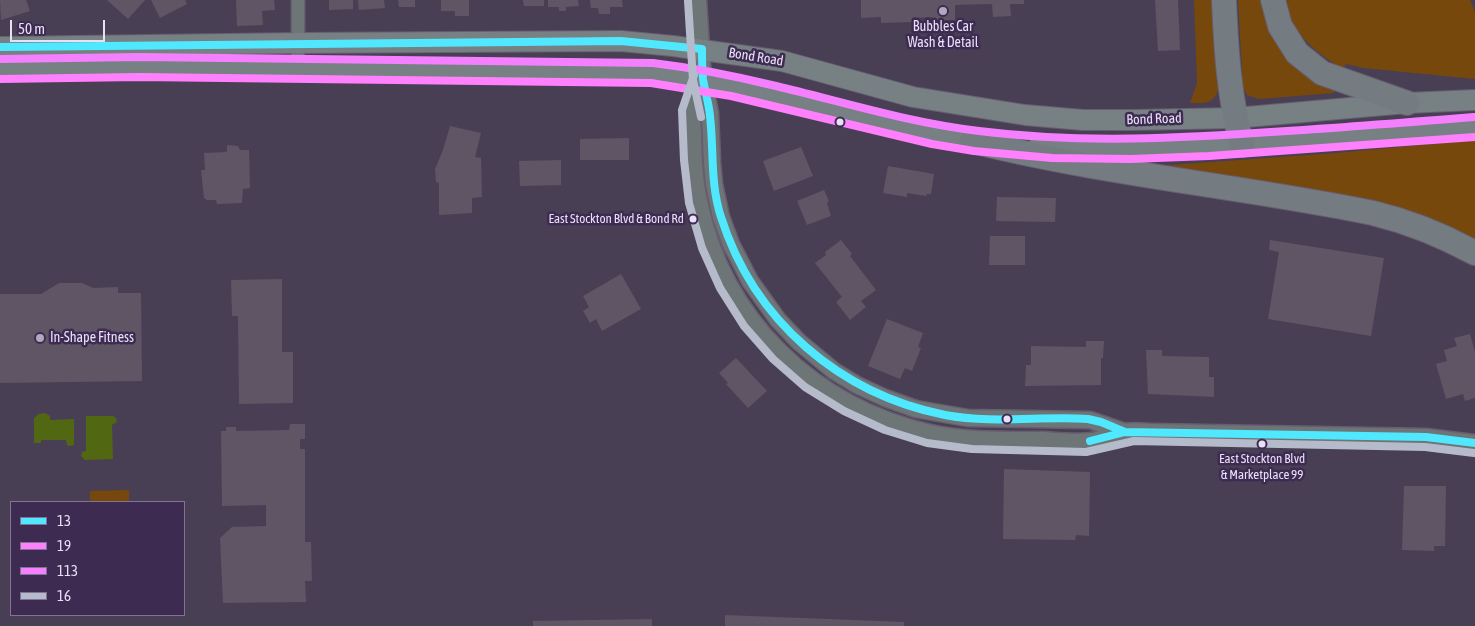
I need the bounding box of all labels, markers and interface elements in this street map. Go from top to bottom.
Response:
marker: Bubbles Car Wash & Detail [937,5,949,17]
scale bar [12,10,108,42]
place label: Bubbles Car Wash & Detail [908,19,978,52]
text: 50 m [18,20,45,37]
street label: Bond Road [727,44,785,70]
street label: Bond Road [1126,110,1182,128]
unlabelled marker [835,117,845,127]
place label: East Stockton Blvd & Bond Rd [548,211,684,227]
marker: East Stockton Blvd & Bond Rd [688,214,698,224]
place label: In-Shape Fitness [50,330,134,346]
marker: In-Shape Fitness [34,332,46,344]
unlabelled marker [1002,414,1012,424]
marker: East Stockton Blvd & Marketplace 99 [1257,439,1267,449]
place label: East Stockton Blvd & Marketplace 99 [1219,451,1305,482]
legend [10,501,185,616]
text: 13 [57,512,71,529]
text: 19 [57,537,71,554]
text: 113 [57,562,78,579]
text: 16 [57,587,71,604]

